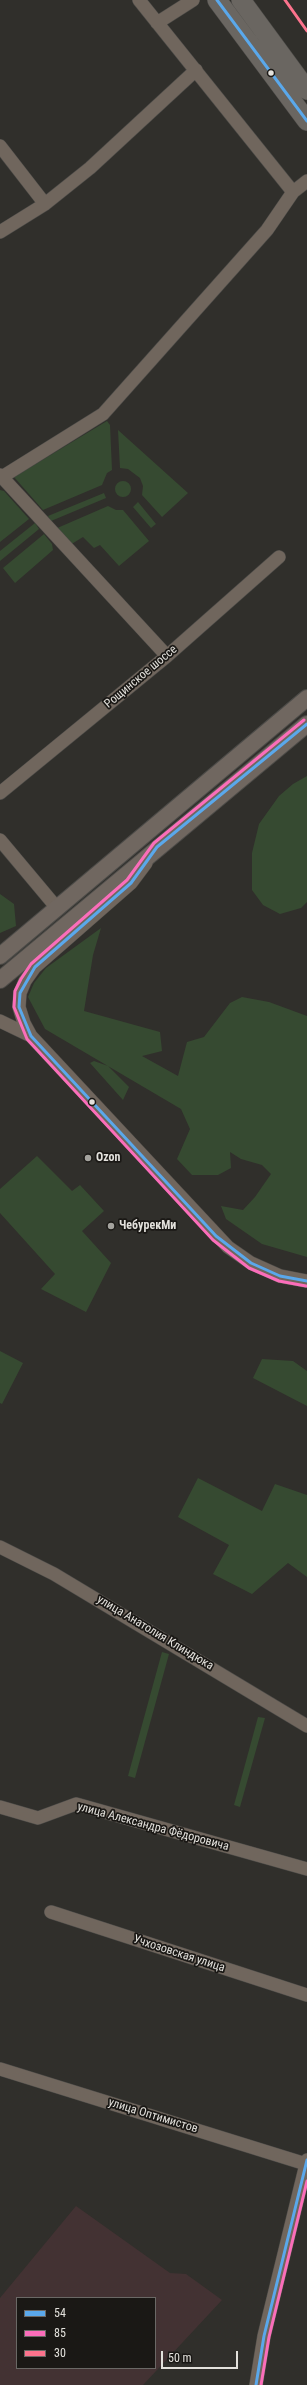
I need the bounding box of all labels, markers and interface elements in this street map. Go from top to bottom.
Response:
unlabelled marker [266,68,276,78]
street label: Рощинское шоссе [102,642,180,712]
unlabelled marker [87,1097,97,1107]
place label: Ozon [96,1151,120,1165]
marker: Ozon [83,1153,93,1163]
place label: ЧебурекМи [119,1219,176,1233]
marker: ЧебурекМи [106,1221,116,1231]
street label: улица Анатолия Клиндюка [94,1592,216,1674]
street label: улица Александра Фёдоровича [76,1800,230,1854]
street label: Учхозовская улица [131,1932,227,1976]
street label: улица Оптимистов [107,2096,199,2136]
legend [16,2297,156,2369]
text: 54 [54,2306,66,2320]
text: 85 [54,2326,66,2340]
scale bar [163,2343,240,2369]
text: 30 [54,2346,66,2360]
text: 50 m [168,2351,192,2365]

